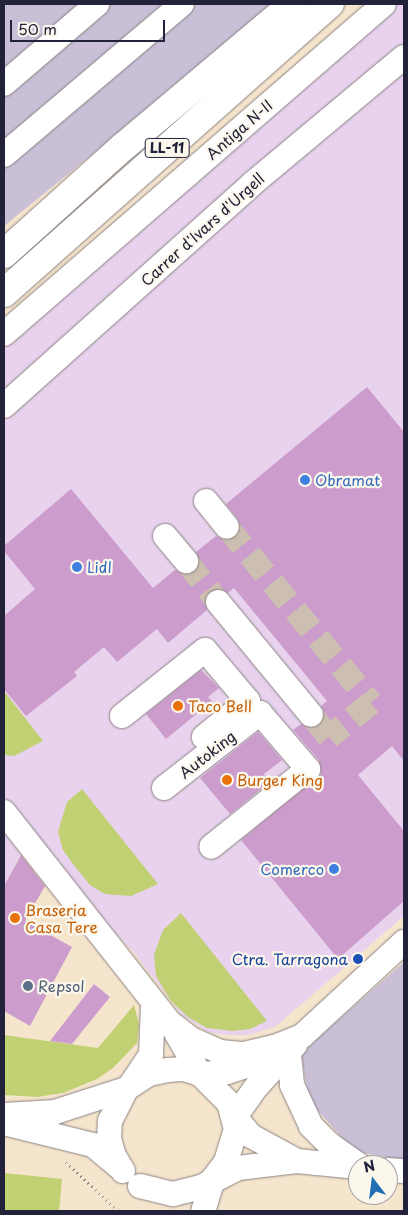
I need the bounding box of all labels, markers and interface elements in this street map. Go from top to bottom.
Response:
scale bar [12,10,168,42]
text: 50 m [18,17,57,40]
street label: Antiga N-II [202,95,276,163]
road number: LL-11 [144,136,190,160]
street label: Carrer d'Ivars d'Urgell [137,169,267,289]
place label: Obramat [315,471,380,489]
marker: Obramat [299,474,311,486]
place label: Lidl [87,558,112,576]
marker: Lidl [71,561,83,573]
place label: Taco Bell [188,697,254,715]
marker: Taco Bell [172,700,184,712]
street label: Autoking [175,726,239,782]
place label: Burger King [237,771,322,789]
marker: Burger King [221,774,233,786]
place label: Comerco [260,860,324,878]
marker: Comerco [328,863,340,875]
place label: Braseria Casa Tere [25,900,98,935]
marker: Braseria Casa Tere [9,912,21,924]
place label: Ctra. Tarragona [232,950,348,968]
marker: Ctra. Tarragona [352,953,364,965]
place label: Repsol [38,977,85,995]
marker: Repsol [22,980,34,992]
text: N [361,1154,377,1178]
north arrow [348,1155,398,1205]

